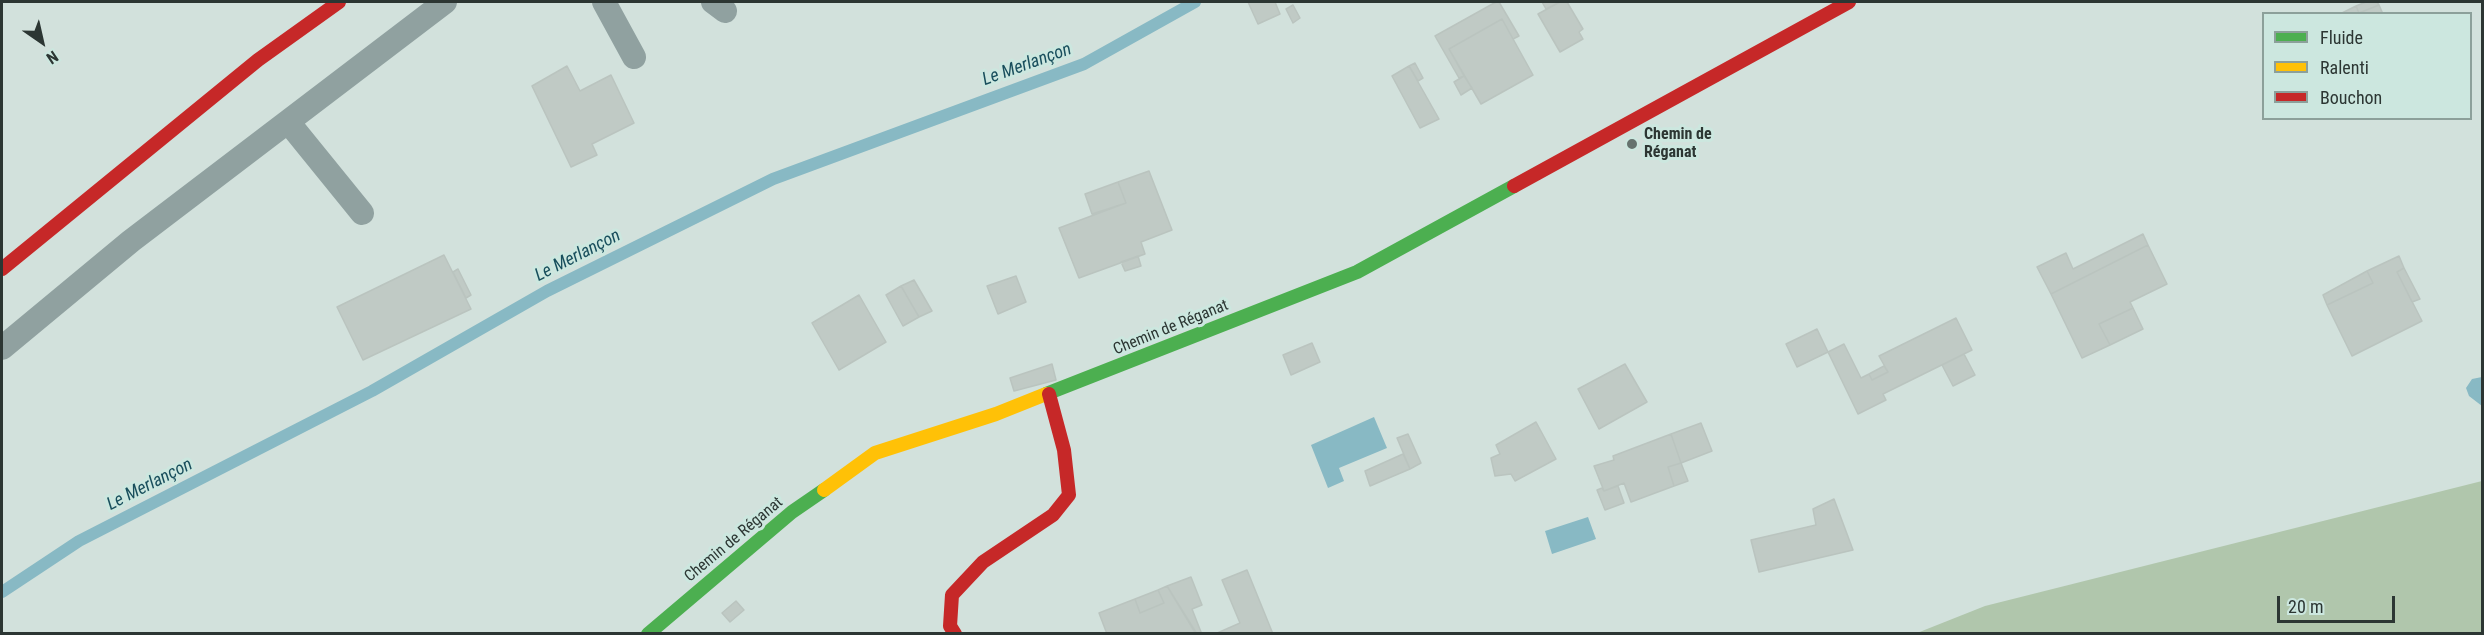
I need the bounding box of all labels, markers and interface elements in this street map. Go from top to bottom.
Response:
north arrow [12,12,72,72]
legend [2262,12,2472,120]
text: Fluide [2320,27,2363,48]
water label: Le Merlançon [979,39,1075,91]
text: N [43,47,62,68]
text: Ralenti [2320,57,2369,78]
text: Bouchon [2320,87,2382,108]
place label: Chemin de Réganat [1644,125,1712,163]
marker: Chemin de Réganat [1625,137,1639,151]
water label: Le Merlançon [531,225,625,287]
street label: Chemin de Réganat [1111,296,1231,360]
water label: Le Merlançon [103,454,197,516]
street label: Chemin de Réganat [681,493,787,587]
scale bar [2280,584,2398,622]
text: 20 m [2288,596,2323,617]

